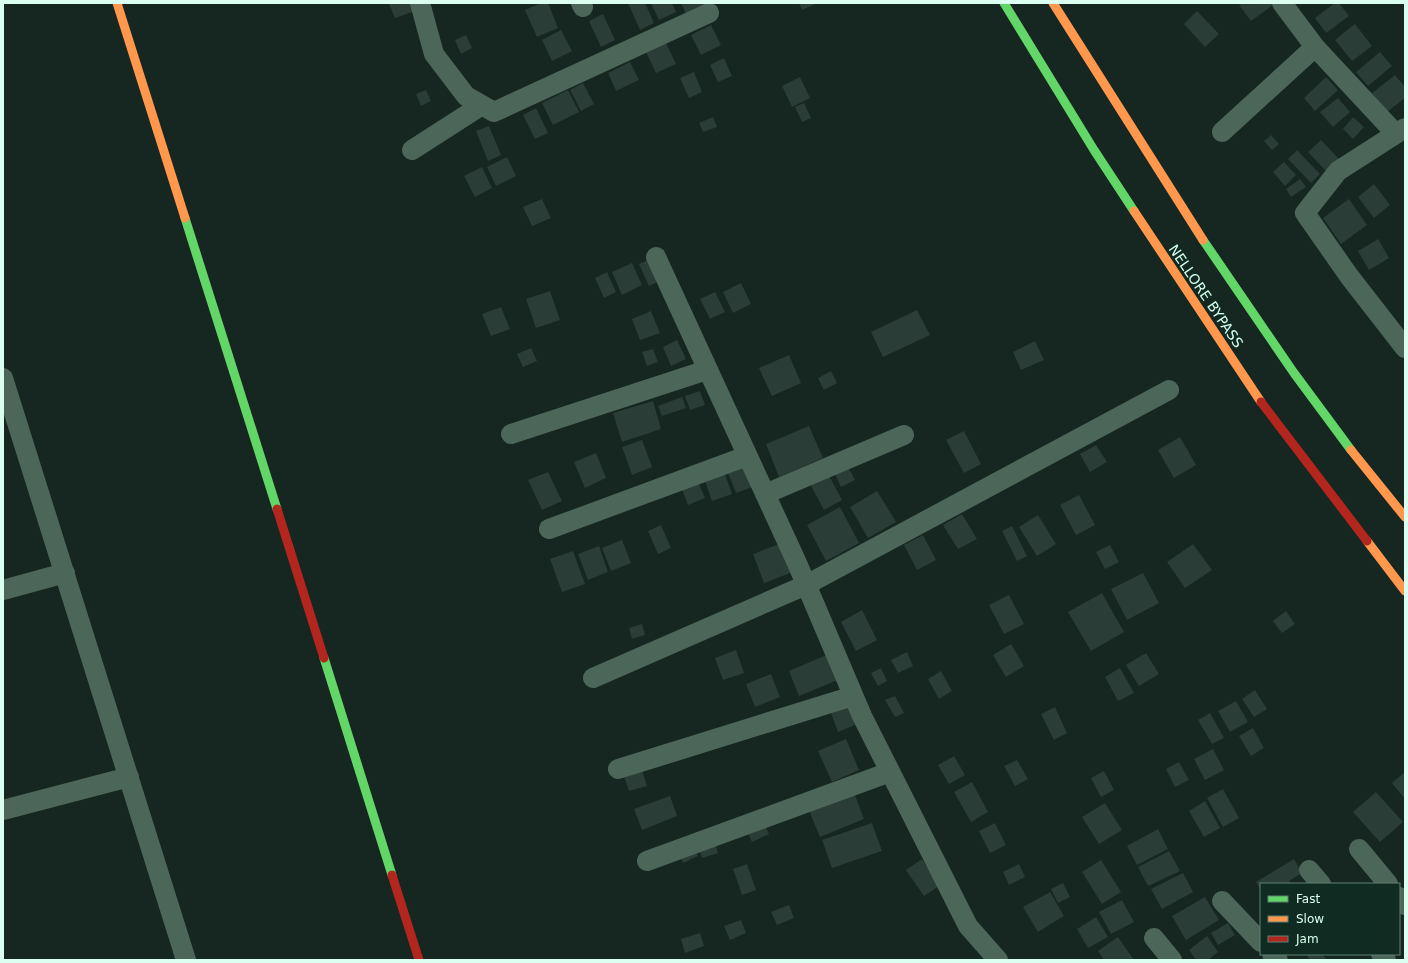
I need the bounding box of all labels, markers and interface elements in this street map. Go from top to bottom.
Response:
street label: NELLORE BYPASS [1166,241,1246,351]
legend [1260,883,1400,955]
text: Fast [1296,892,1320,906]
text: Slow [1296,912,1324,926]
text: Jam [1295,932,1319,946]

